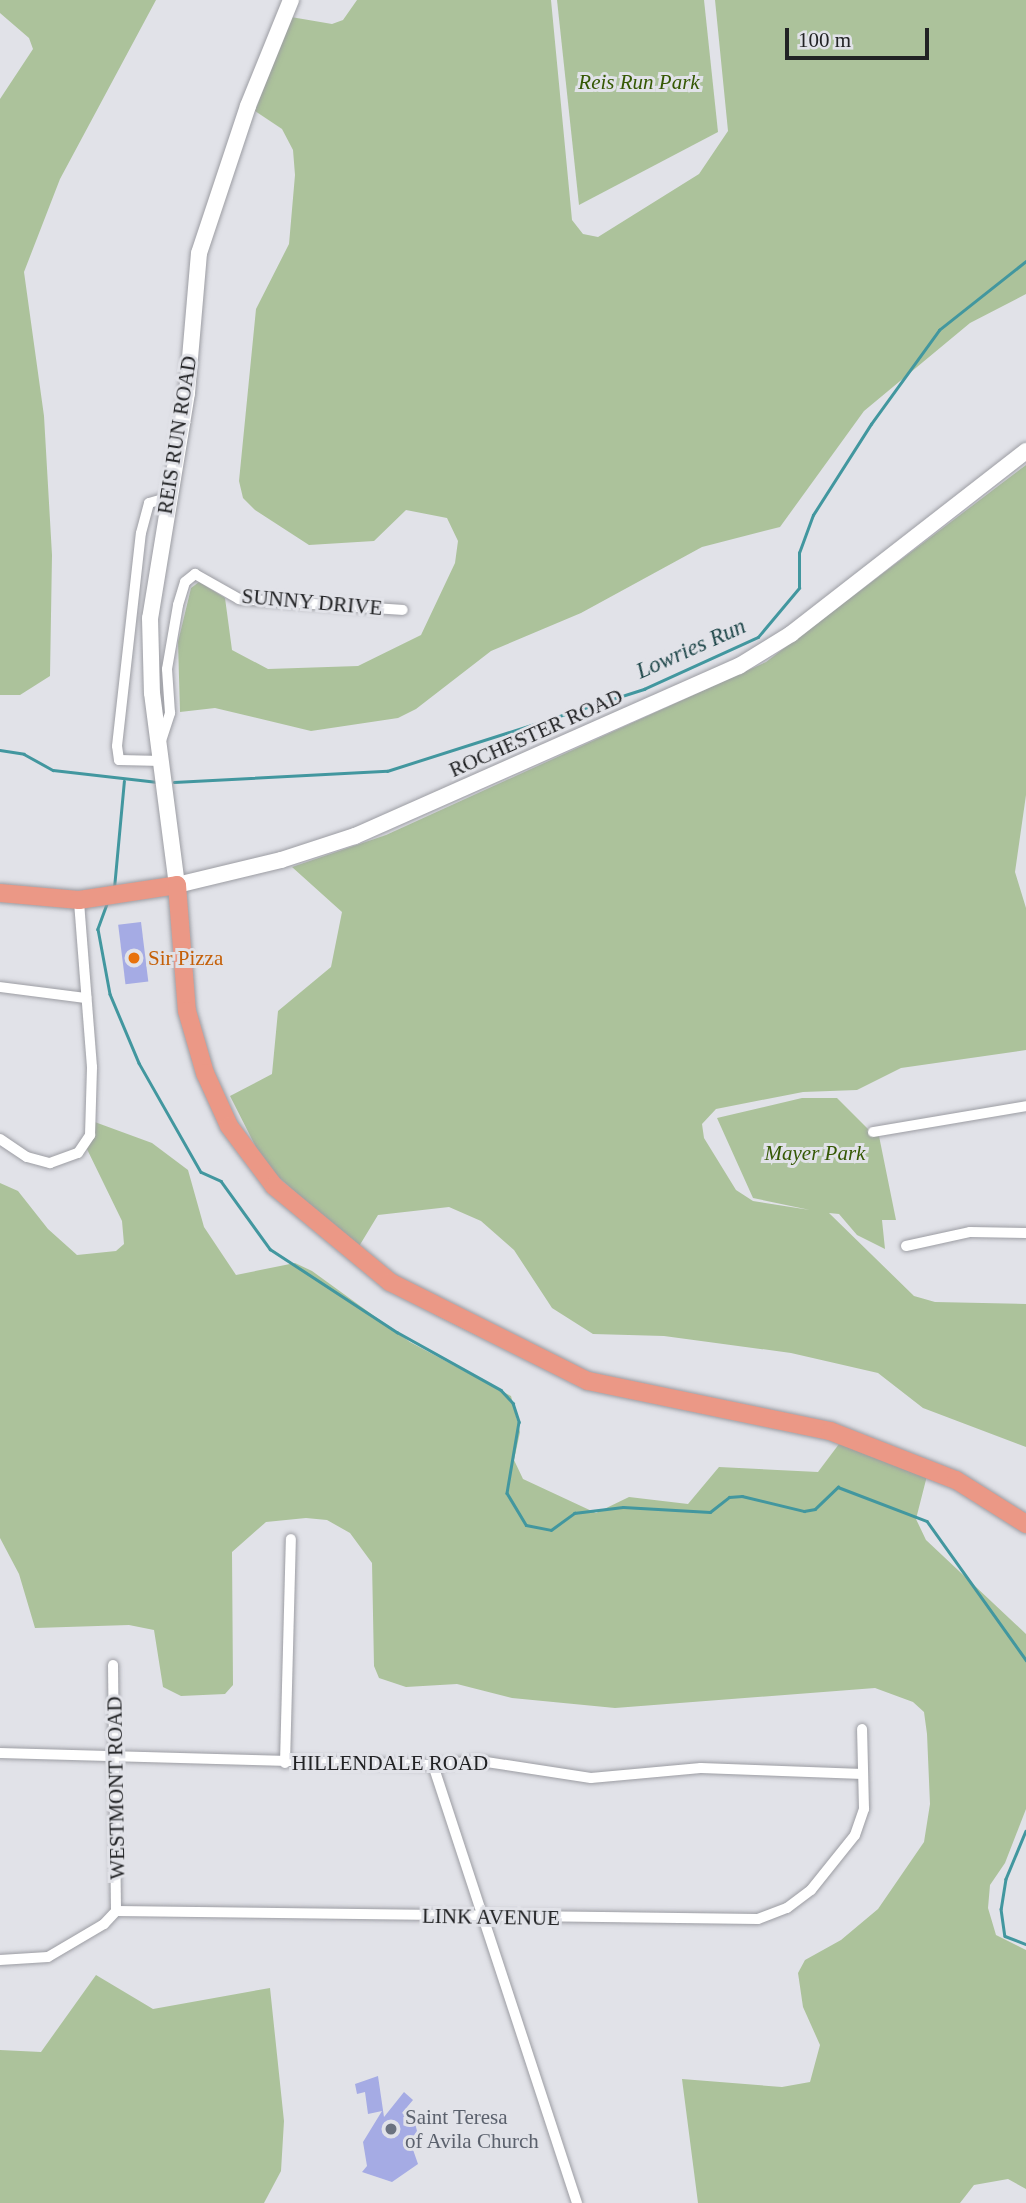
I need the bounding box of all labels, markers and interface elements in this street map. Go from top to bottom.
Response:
scale bar [788,14,932,58]
text: 100 m [798,28,851,52]
park label: Reis Run Park [578,69,700,95]
street label: REIS RUN ROAD [152,354,202,516]
street label: SUNNY DRIVE [240,583,384,621]
water label: Lowries Run [632,613,750,685]
street label: ROCHESTER ROAD [445,683,627,783]
place label: Sir Pizza [148,945,223,971]
marker: Sir Pizza [126,950,142,966]
park label: Mayer Park [765,1140,865,1166]
street label: WESTMONT ROAD [102,1696,130,1880]
street label: HILLENDALE ROAD [292,1750,488,1776]
street label: LINK AVENUE [421,1903,561,1931]
place label: Saint Teresa of Avila Church [405,2104,540,2154]
marker: Saint Teresa of Avila Church [383,2121,399,2137]

